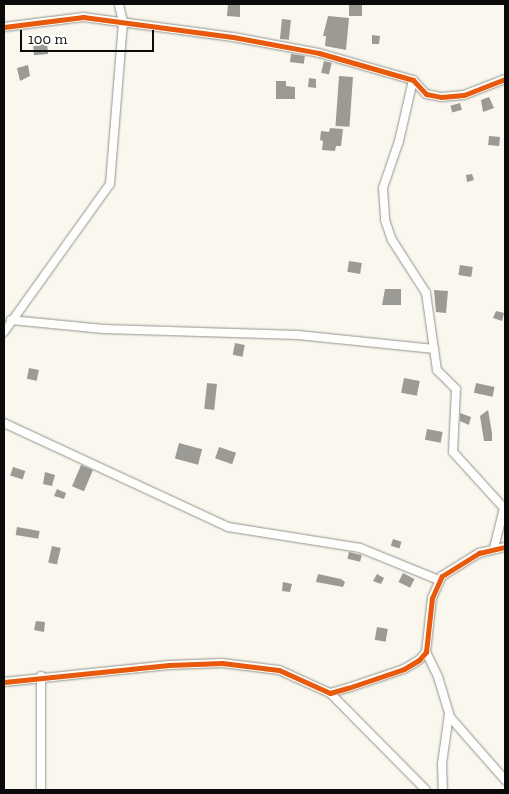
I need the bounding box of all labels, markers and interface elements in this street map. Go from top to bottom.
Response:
scale bar [22,20,156,52]
text: 100 m [28,30,67,48]

